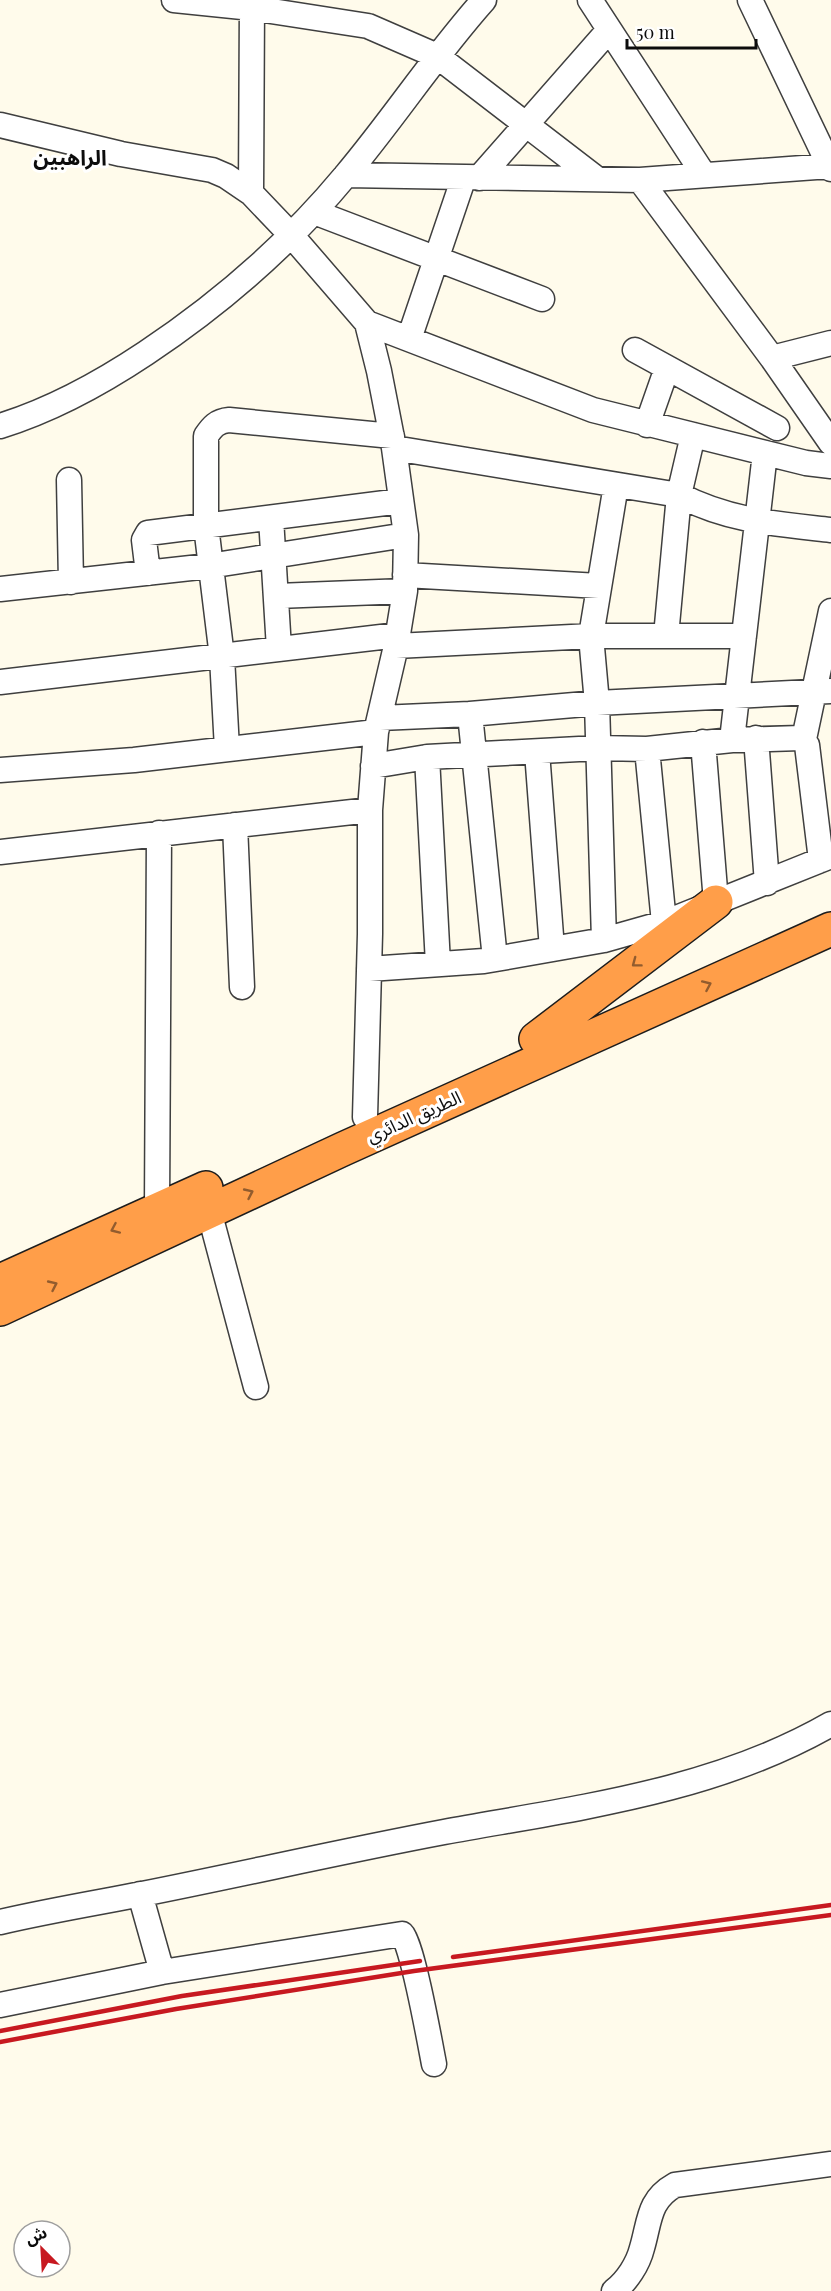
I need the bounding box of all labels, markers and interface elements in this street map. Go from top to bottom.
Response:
scale bar [627,12,756,50]
text: 50 m [636,20,675,44]
district label: الراهبين [33,142,107,170]
one-way arrow [632,956,643,967]
one-way arrow [701,980,712,992]
street label: الطريق الدائري [362,1085,466,1150]
one-way arrow [242,1188,253,1200]
one-way arrow [111,1222,122,1234]
one-way arrow [46,1280,57,1292]
north arrow [12,2219,72,2279]
text: ش [21,2221,50,2249]

